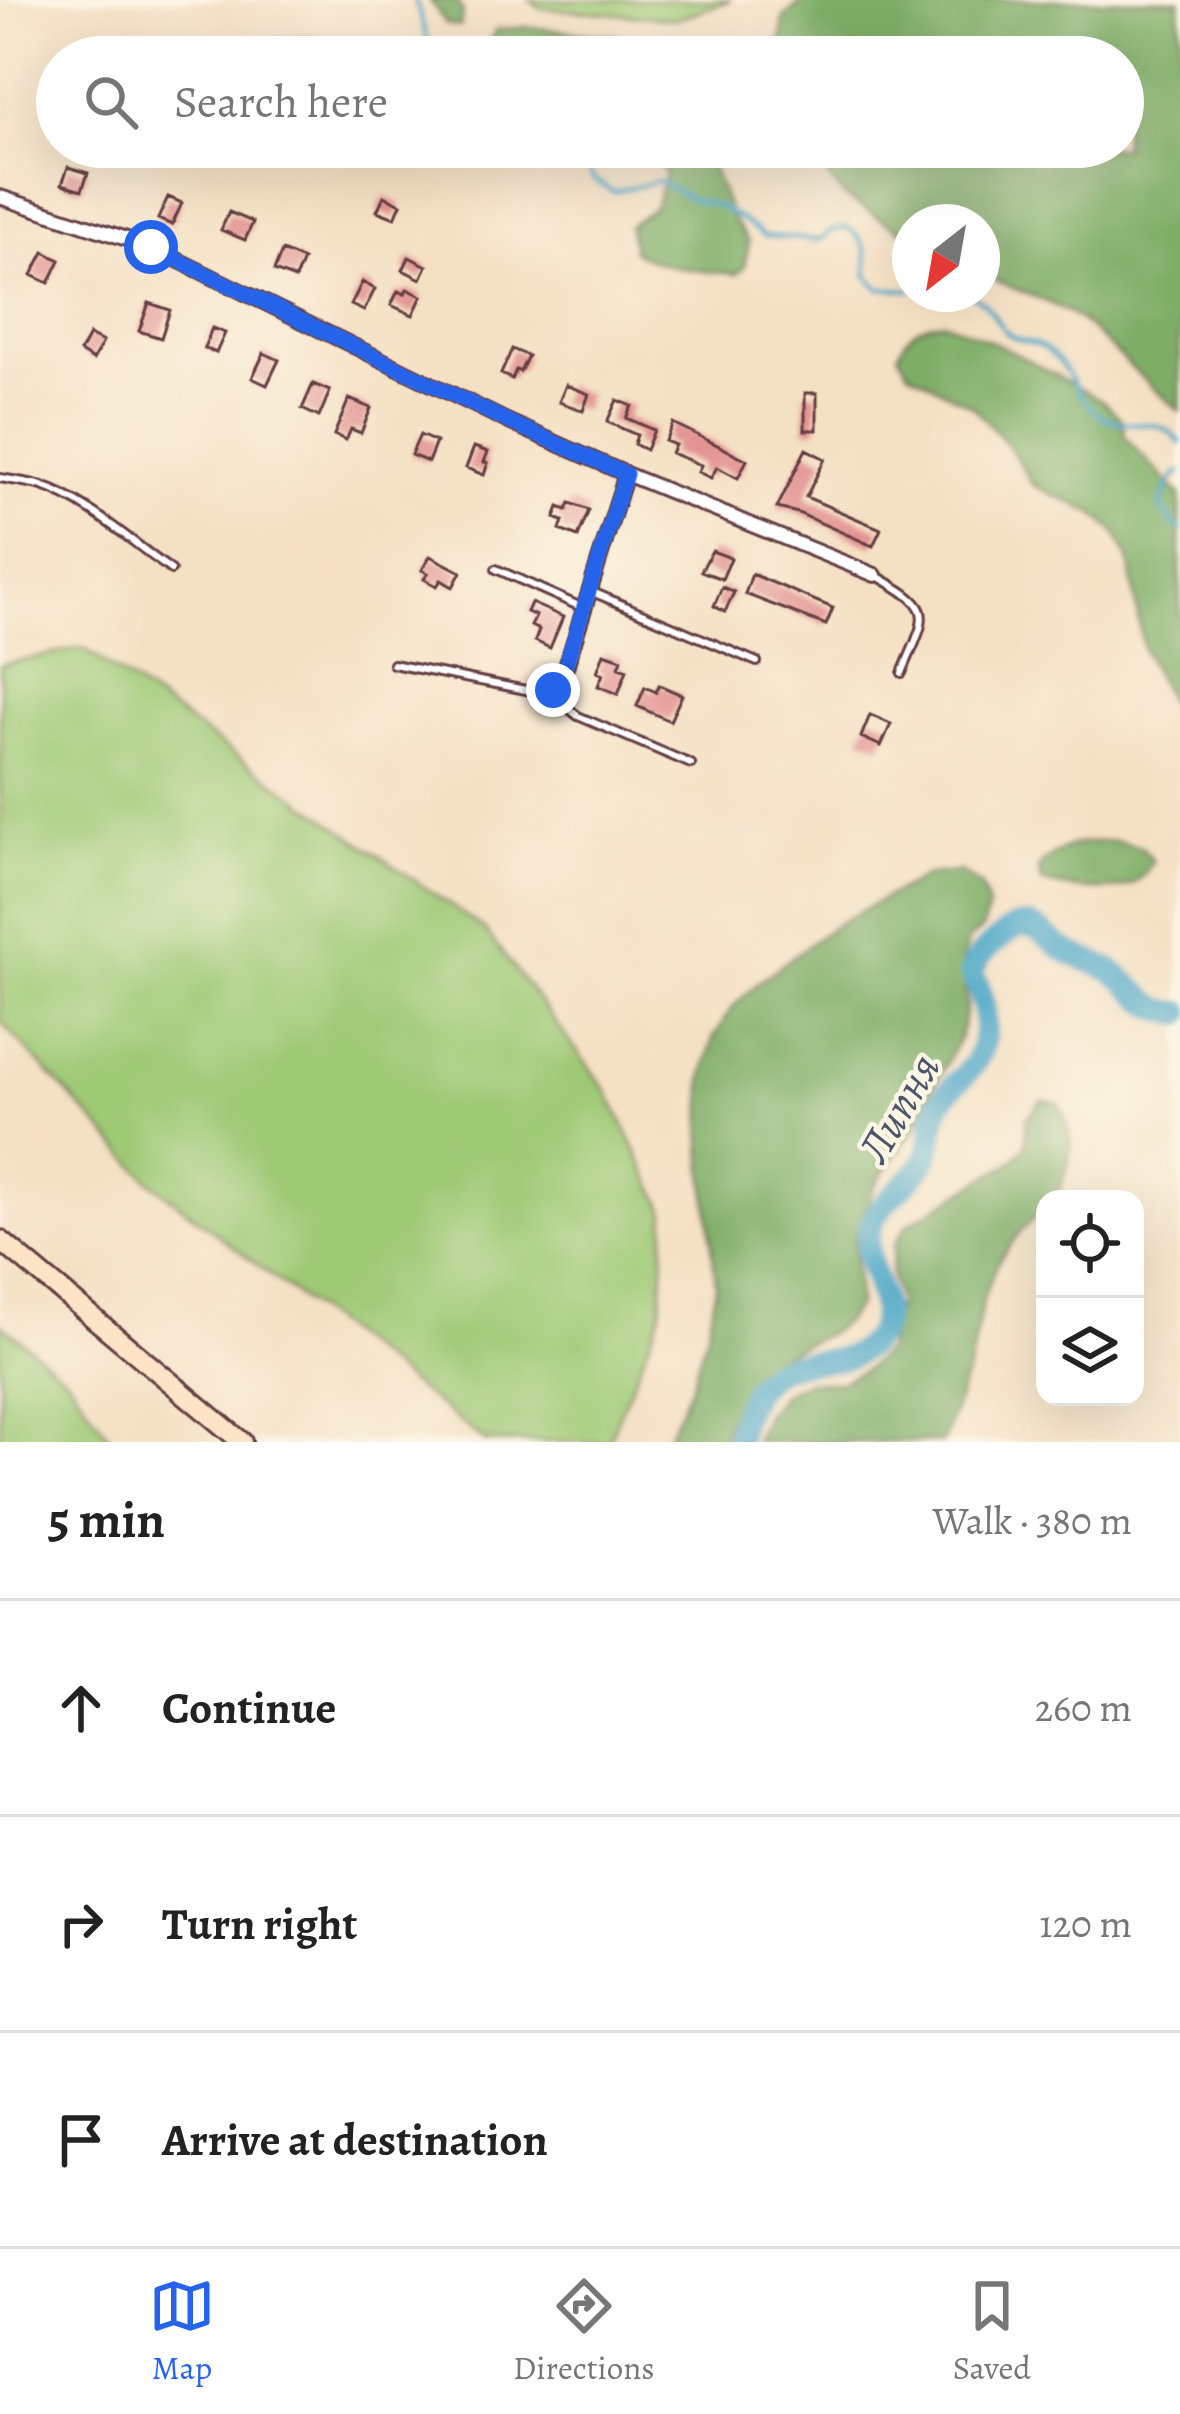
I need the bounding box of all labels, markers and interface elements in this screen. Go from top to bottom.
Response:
search box [36,36,1144,168]
icon: search [78,69,144,135]
text: Search here [174,71,388,133]
north arrow [892,204,1000,312]
route start [124,220,178,274]
route end [526,663,580,717]
water label: Липня [842,1042,955,1175]
map controls [1036,1190,1144,1406]
button: locate [1036,1190,1144,1298]
button: layers [1036,1298,1144,1406]
text: 5 min [48,1485,165,1555]
text: Walk · 380 m [932,1494,1132,1547]
icon: ahead [48,1675,114,1741]
text: Continue [162,1677,336,1739]
text: 260 m [1034,1681,1132,1734]
icon: right [48,1891,114,1957]
text: Turn right [162,1893,357,1955]
text: 120 m [1039,1897,1132,1950]
icon: arrive [48,2107,114,2173]
text: Arrive at destination [162,2109,548,2171]
tab: Map [149,2273,215,2390]
tab: Directions [513,2273,655,2390]
tab: Saved [953,2273,1031,2390]

